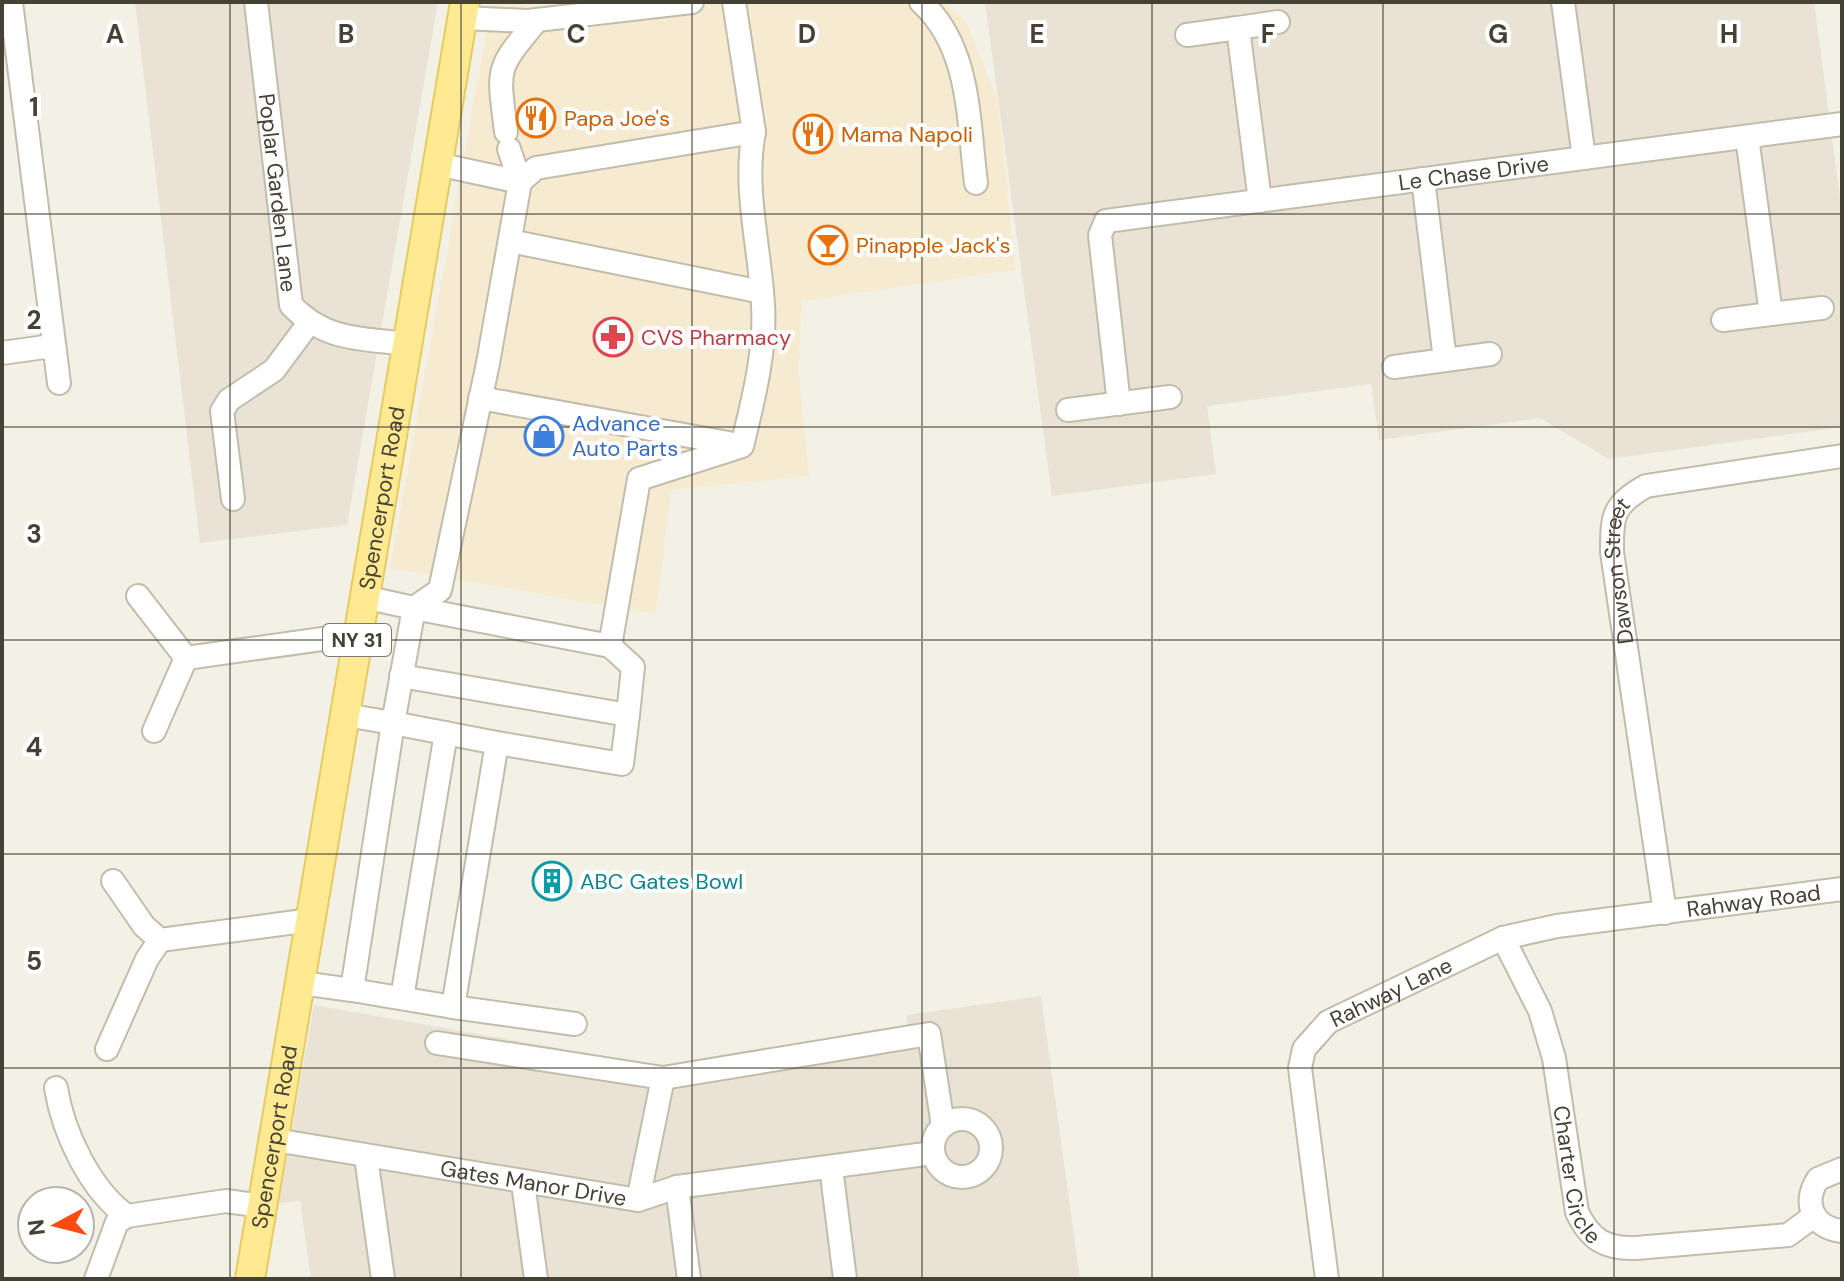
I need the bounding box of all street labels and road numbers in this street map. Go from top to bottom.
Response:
street label: Poplar Garden Lane [252,92,303,294]
street label: Le Chase Drive [1397,149,1551,197]
street label: Spencerport Road [352,404,412,592]
street label: Dawson Street [1597,491,1640,646]
road number: NY 31 [323,624,391,656]
street label: Rahway Road [1685,878,1822,924]
street label: Rahway Lane [1325,951,1457,1034]
street label: Spencerport Road [245,1043,304,1231]
street label: Charter Circle [1546,1103,1607,1251]
street label: Gates Manor Drive [438,1154,629,1213]

